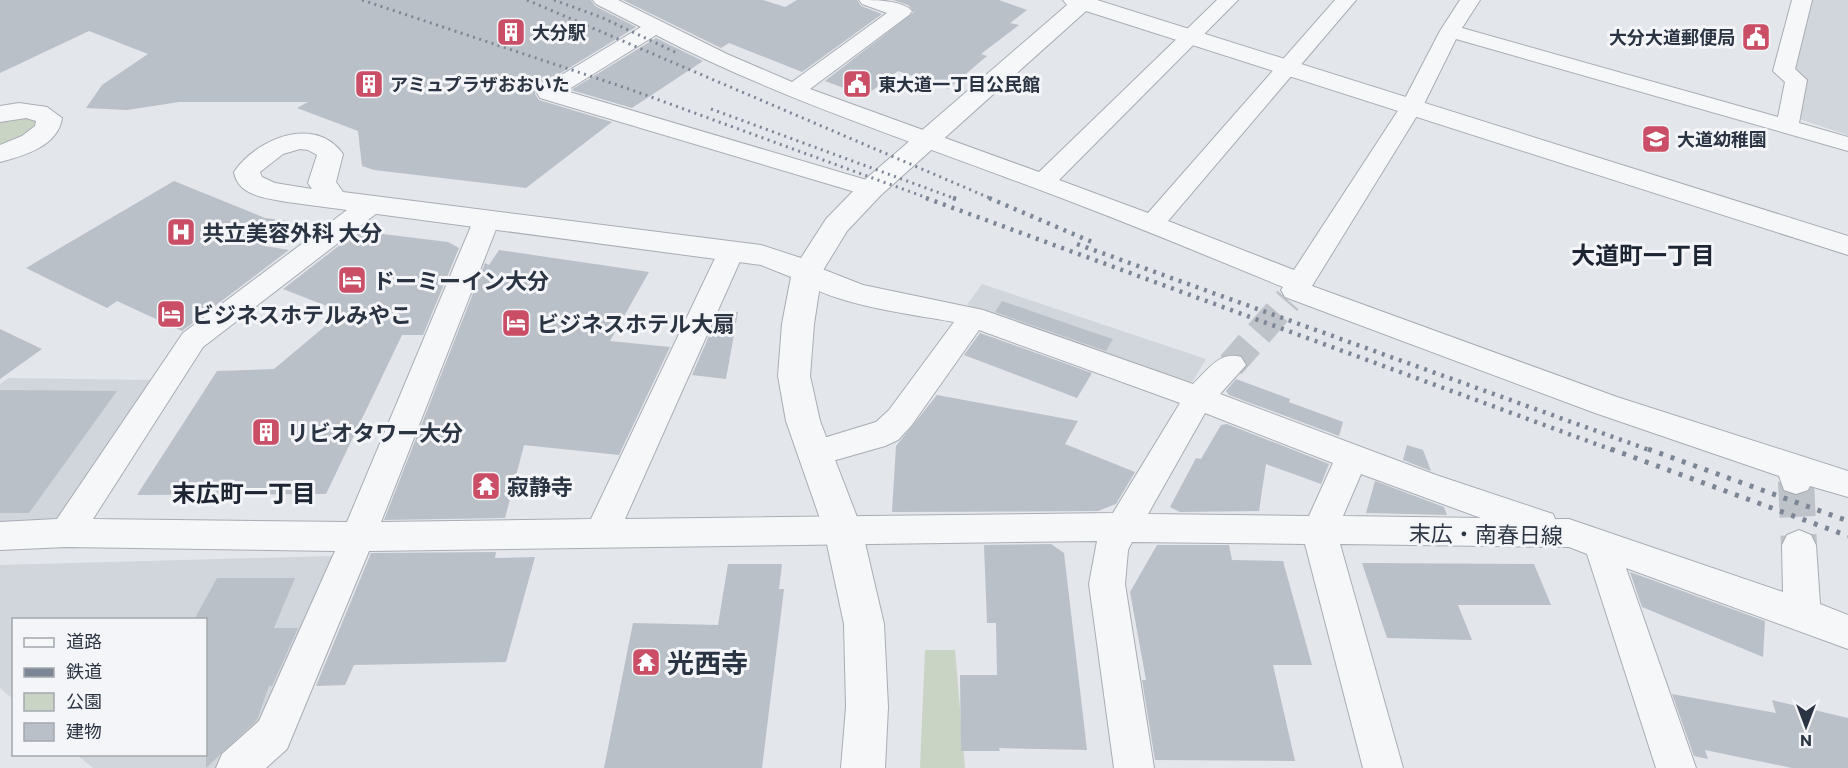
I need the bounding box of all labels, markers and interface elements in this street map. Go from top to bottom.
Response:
building icon: 大分駅 [495,16,527,48]
place label: 大分駅 [532,21,586,43]
public building icon: 大分大道郵便局 [1740,21,1772,53]
place label: 大分大道郵便局 [1609,26,1735,48]
building icon: アミュプラザおおいた [353,68,385,100]
public building icon: 東大道一丁目公民館 [841,68,873,100]
place label: アミュプラザおおいた [390,73,570,95]
place label: 東大道一丁目公民館 [878,73,1040,95]
school or university icon: 大道幼稚園 [1640,123,1672,155]
place label: 大道幼稚園 [1677,128,1767,150]
hospital icon: 共立美容外科 大分 [165,216,197,248]
place label: 共立美容外科 大分 [202,219,382,246]
district label: 大道町一丁目 [1571,240,1715,269]
hotel icon: ドーミーイン大分 [336,264,368,296]
place label: ドーミーイン大分 [373,267,549,294]
hotel icon: ビジネスホテルみやこ [155,298,187,330]
place label: ビジネスホテルみやこ [192,301,412,328]
hotel icon: ビジネスホテル大扇 [500,307,532,339]
place label: ビジネスホテル大扇 [537,310,735,337]
building icon: リビオタワー大分 [250,416,282,448]
place label: リビオタワー大分 [287,419,463,446]
temple icon: 寂静寺 [470,470,502,502]
place label: 寂静寺 [507,473,573,500]
district label: 末広町一丁目 [172,478,316,507]
street label: 末広・南春日線 [1409,519,1563,549]
legend [12,618,207,756]
text: 道路 [66,630,102,652]
temple icon: 光西寺 [630,646,662,678]
place label: 光西寺 [667,646,748,679]
text: 鉄道 [66,660,102,682]
text: 公園 [66,690,102,712]
north arrow [1776,696,1836,756]
text: 建物 [66,720,102,742]
text: N [1800,732,1812,751]

